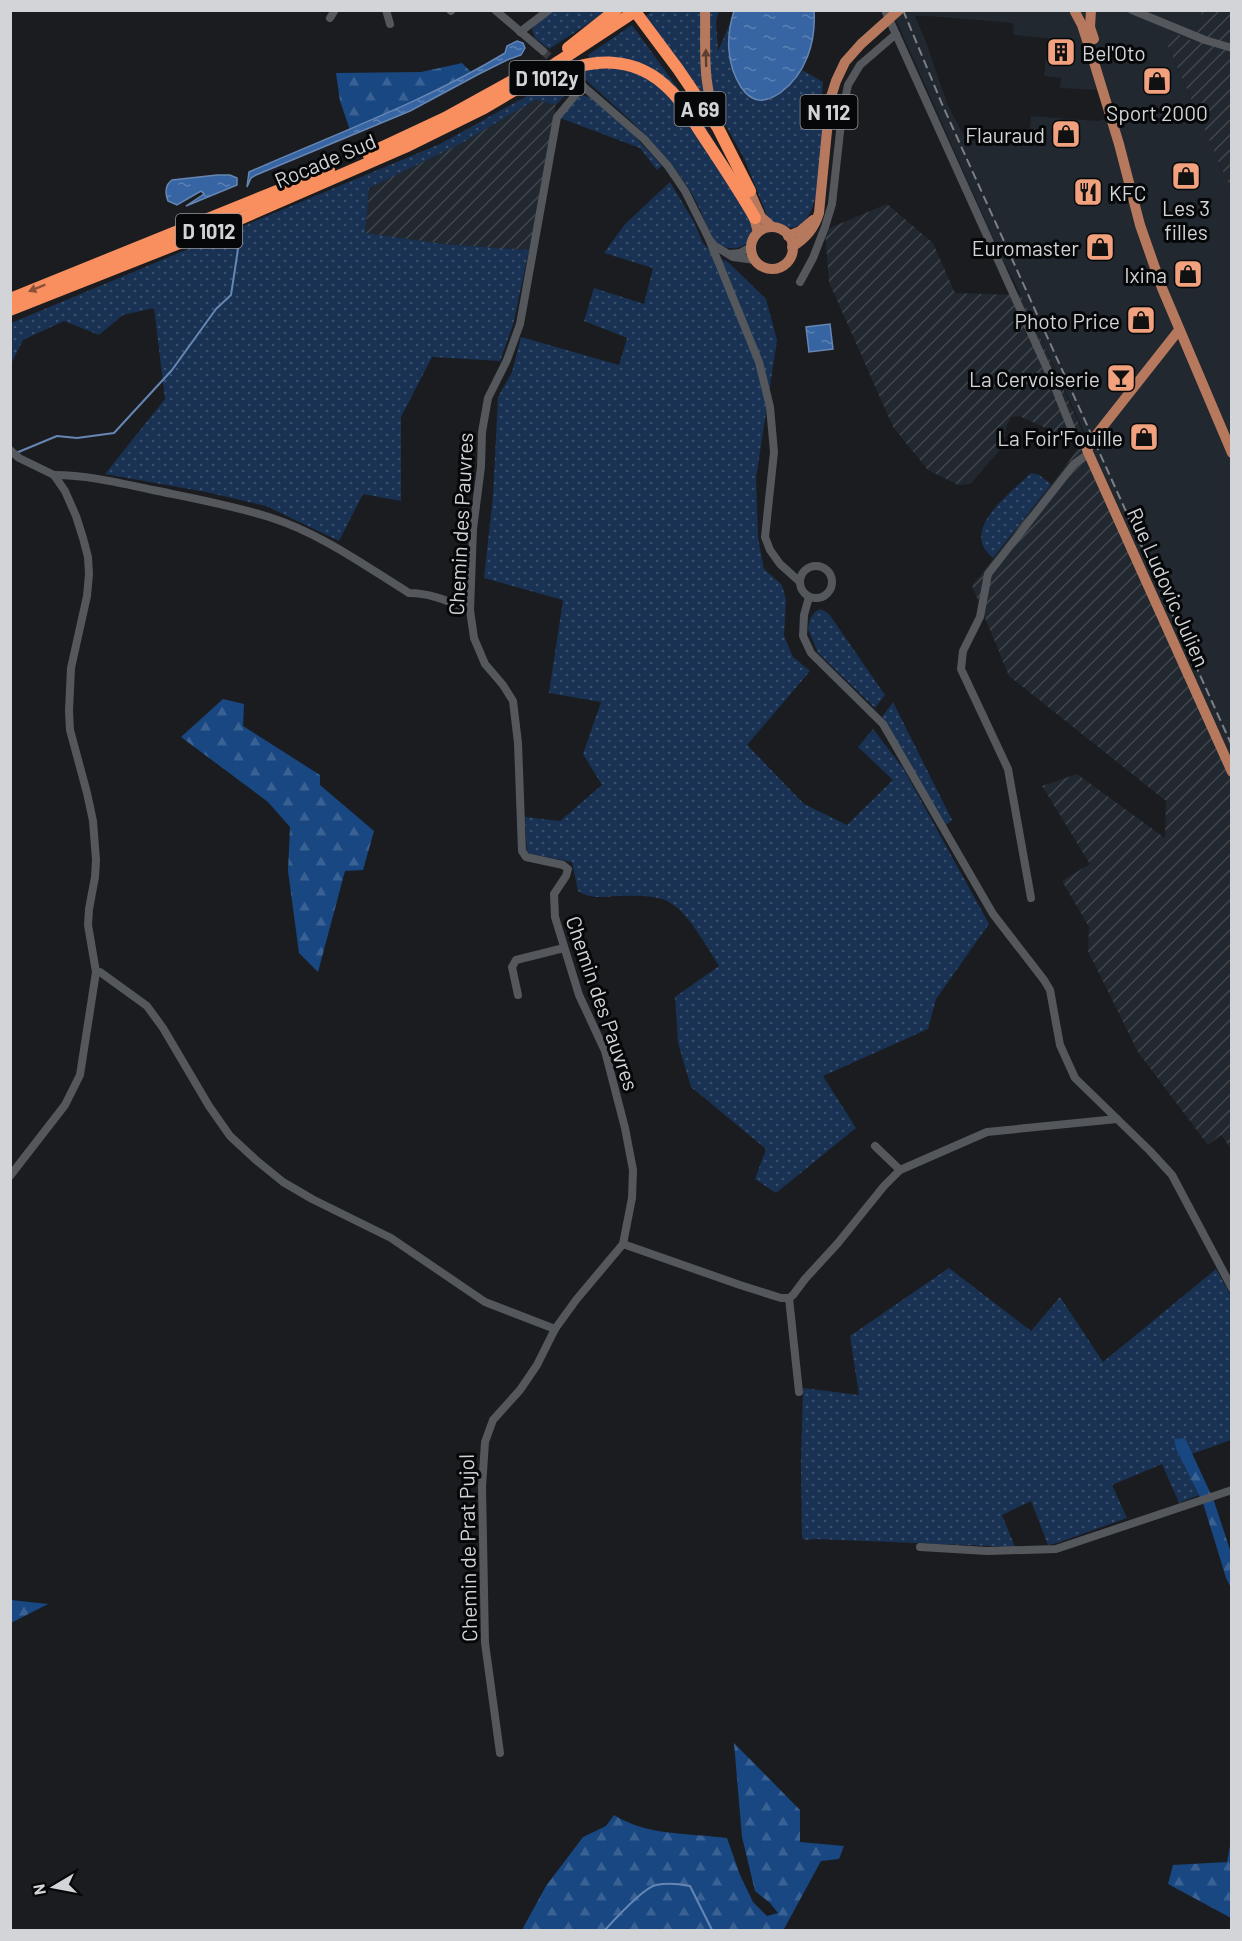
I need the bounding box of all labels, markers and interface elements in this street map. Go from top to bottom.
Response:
building icon: Bel'Oto [1045,36,1077,68]
place label: Bel'Oto [1082,40,1146,65]
one-way arrow [701,48,711,67]
road number: D 1012y [510,61,584,95]
shop icon: Sport 2000 [1141,65,1173,97]
road number: A 69 [674,92,726,126]
road number: N 112 [800,95,858,129]
place label: Sport 2000 [1106,100,1208,125]
shop icon: Flauraud [1050,118,1082,150]
place label: Flauraud [965,122,1045,147]
street label: Rocade Sud [271,127,379,193]
shop icon: Les 3 filles [1170,160,1202,192]
restaurant icon: KFC [1072,176,1104,208]
place label: KFC [1109,180,1146,205]
place label: Les 3 filles [1162,195,1210,244]
road number: D 1012 [176,214,242,248]
shop icon: Euromaster [1084,231,1116,263]
place label: Euromaster [972,235,1079,260]
shop icon: Ixina [1172,258,1204,290]
place label: Ixina [1124,262,1167,287]
one-way arrow [27,283,45,293]
shop icon: Photo Price [1125,304,1157,336]
place label: Photo Price [1015,308,1120,333]
bar icon: La Cervoiserie [1105,362,1137,394]
place label: La Cervoiserie [969,366,1100,391]
shop icon: La Foir'Fouille [1128,421,1160,453]
place label: La Foir'Fouille [997,425,1123,450]
street label: Chemin des Pauvres [443,432,477,616]
street label: Rue Ludovic Julien [1123,503,1215,671]
street label: Chemin des Pauvres [561,912,645,1094]
street label: Chemin de Prat Pujol [453,1454,481,1642]
north arrow [24,1857,84,1917]
text: N [28,1883,49,1897]

